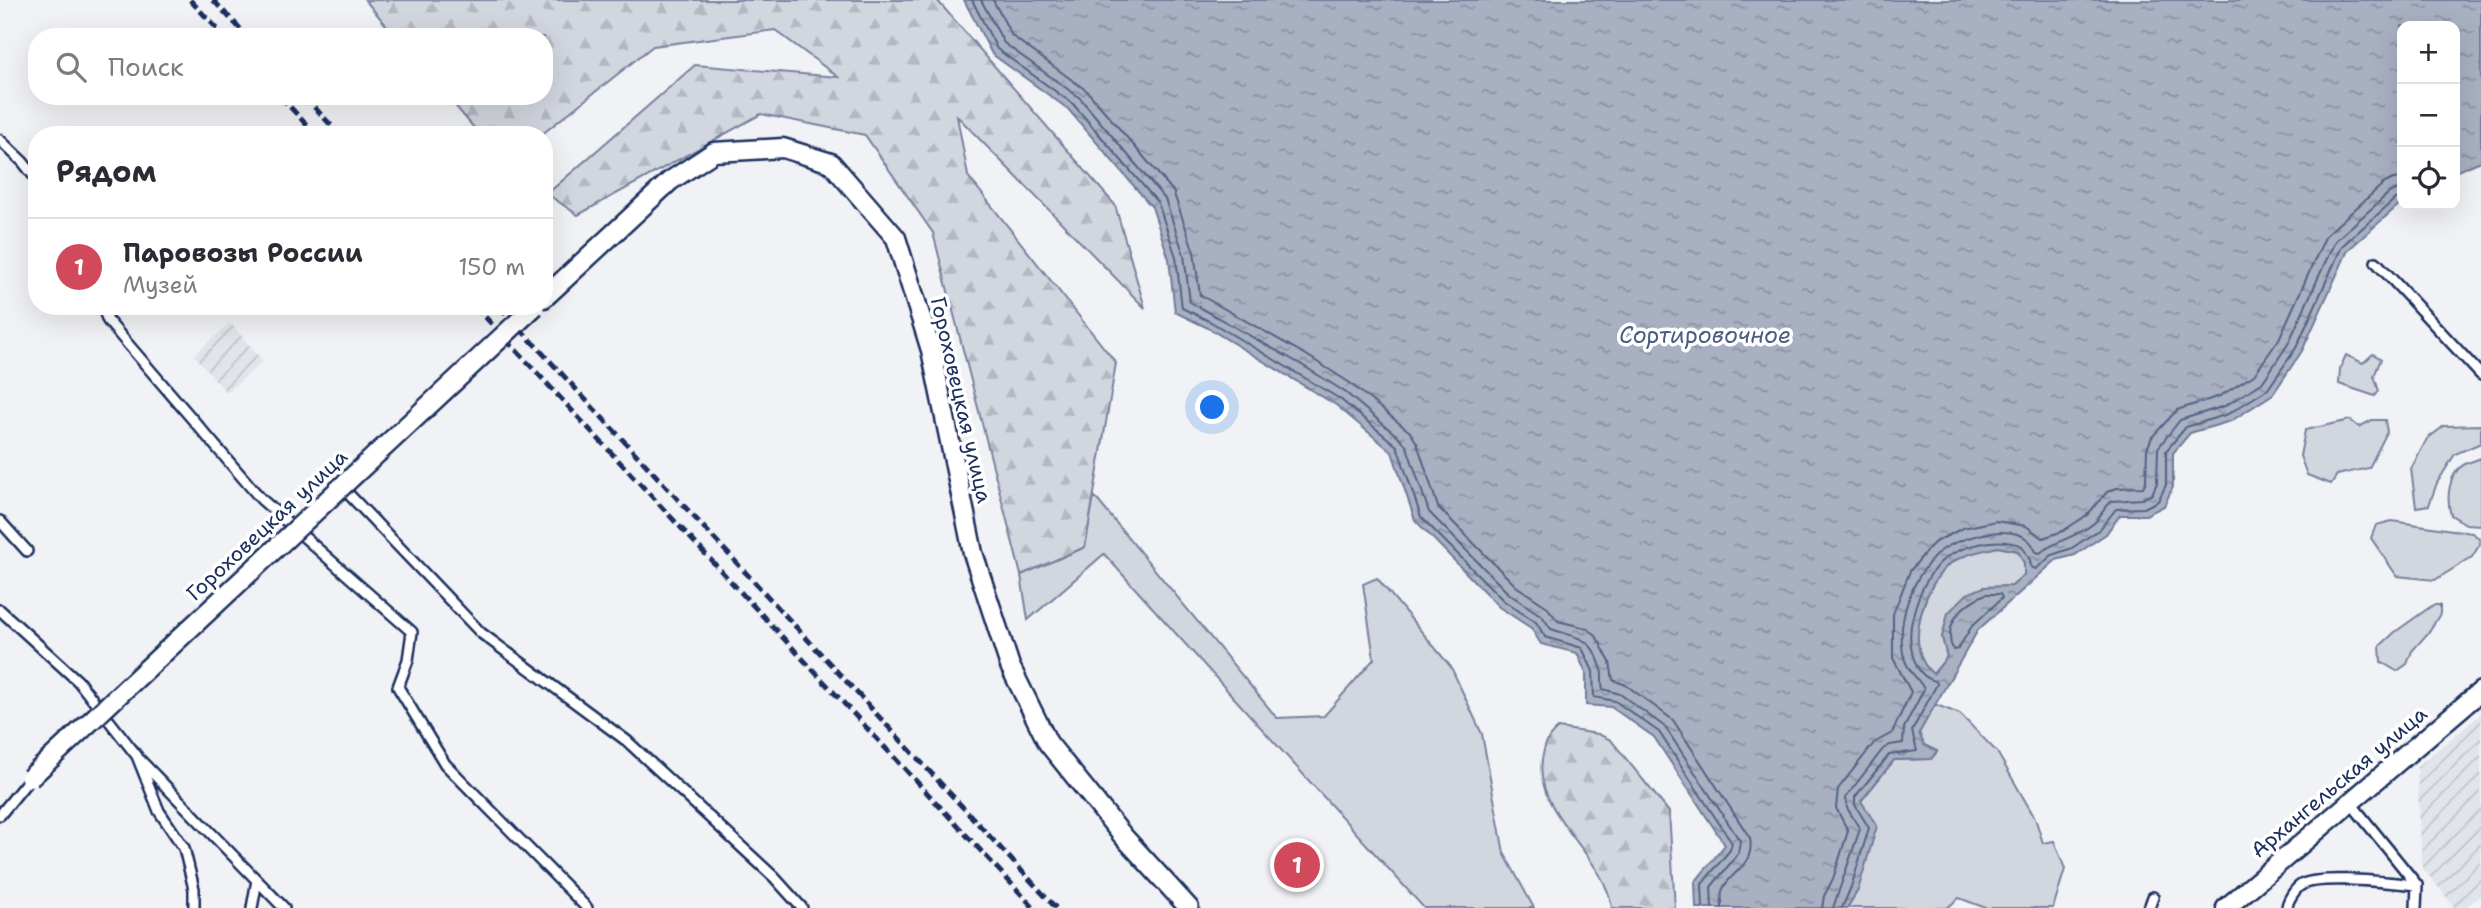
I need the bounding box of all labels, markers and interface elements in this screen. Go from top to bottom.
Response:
map controls [2397,21,2460,210]
button: + [2397,21,2460,84]
search box [28,28,553,105]
icon: search [52,48,90,86]
text: Поиск [108,49,184,84]
button: − [2397,84,2460,147]
button: locate [2397,147,2460,210]
text: Рядом [56,151,156,192]
text: Паровозы России [123,235,363,270]
text: 1 [74,252,84,282]
text: 150 m [458,252,525,282]
text: Музей [123,270,198,300]
street label: Гороховецкая улица [924,294,998,506]
water label: Сортировочное [1619,320,1791,350]
your location [1195,390,1229,424]
street label: Гороховецкая улица [180,443,354,607]
street label: Архангельская улица [2245,700,2433,864]
pin: 1 [1274,839,1320,891]

